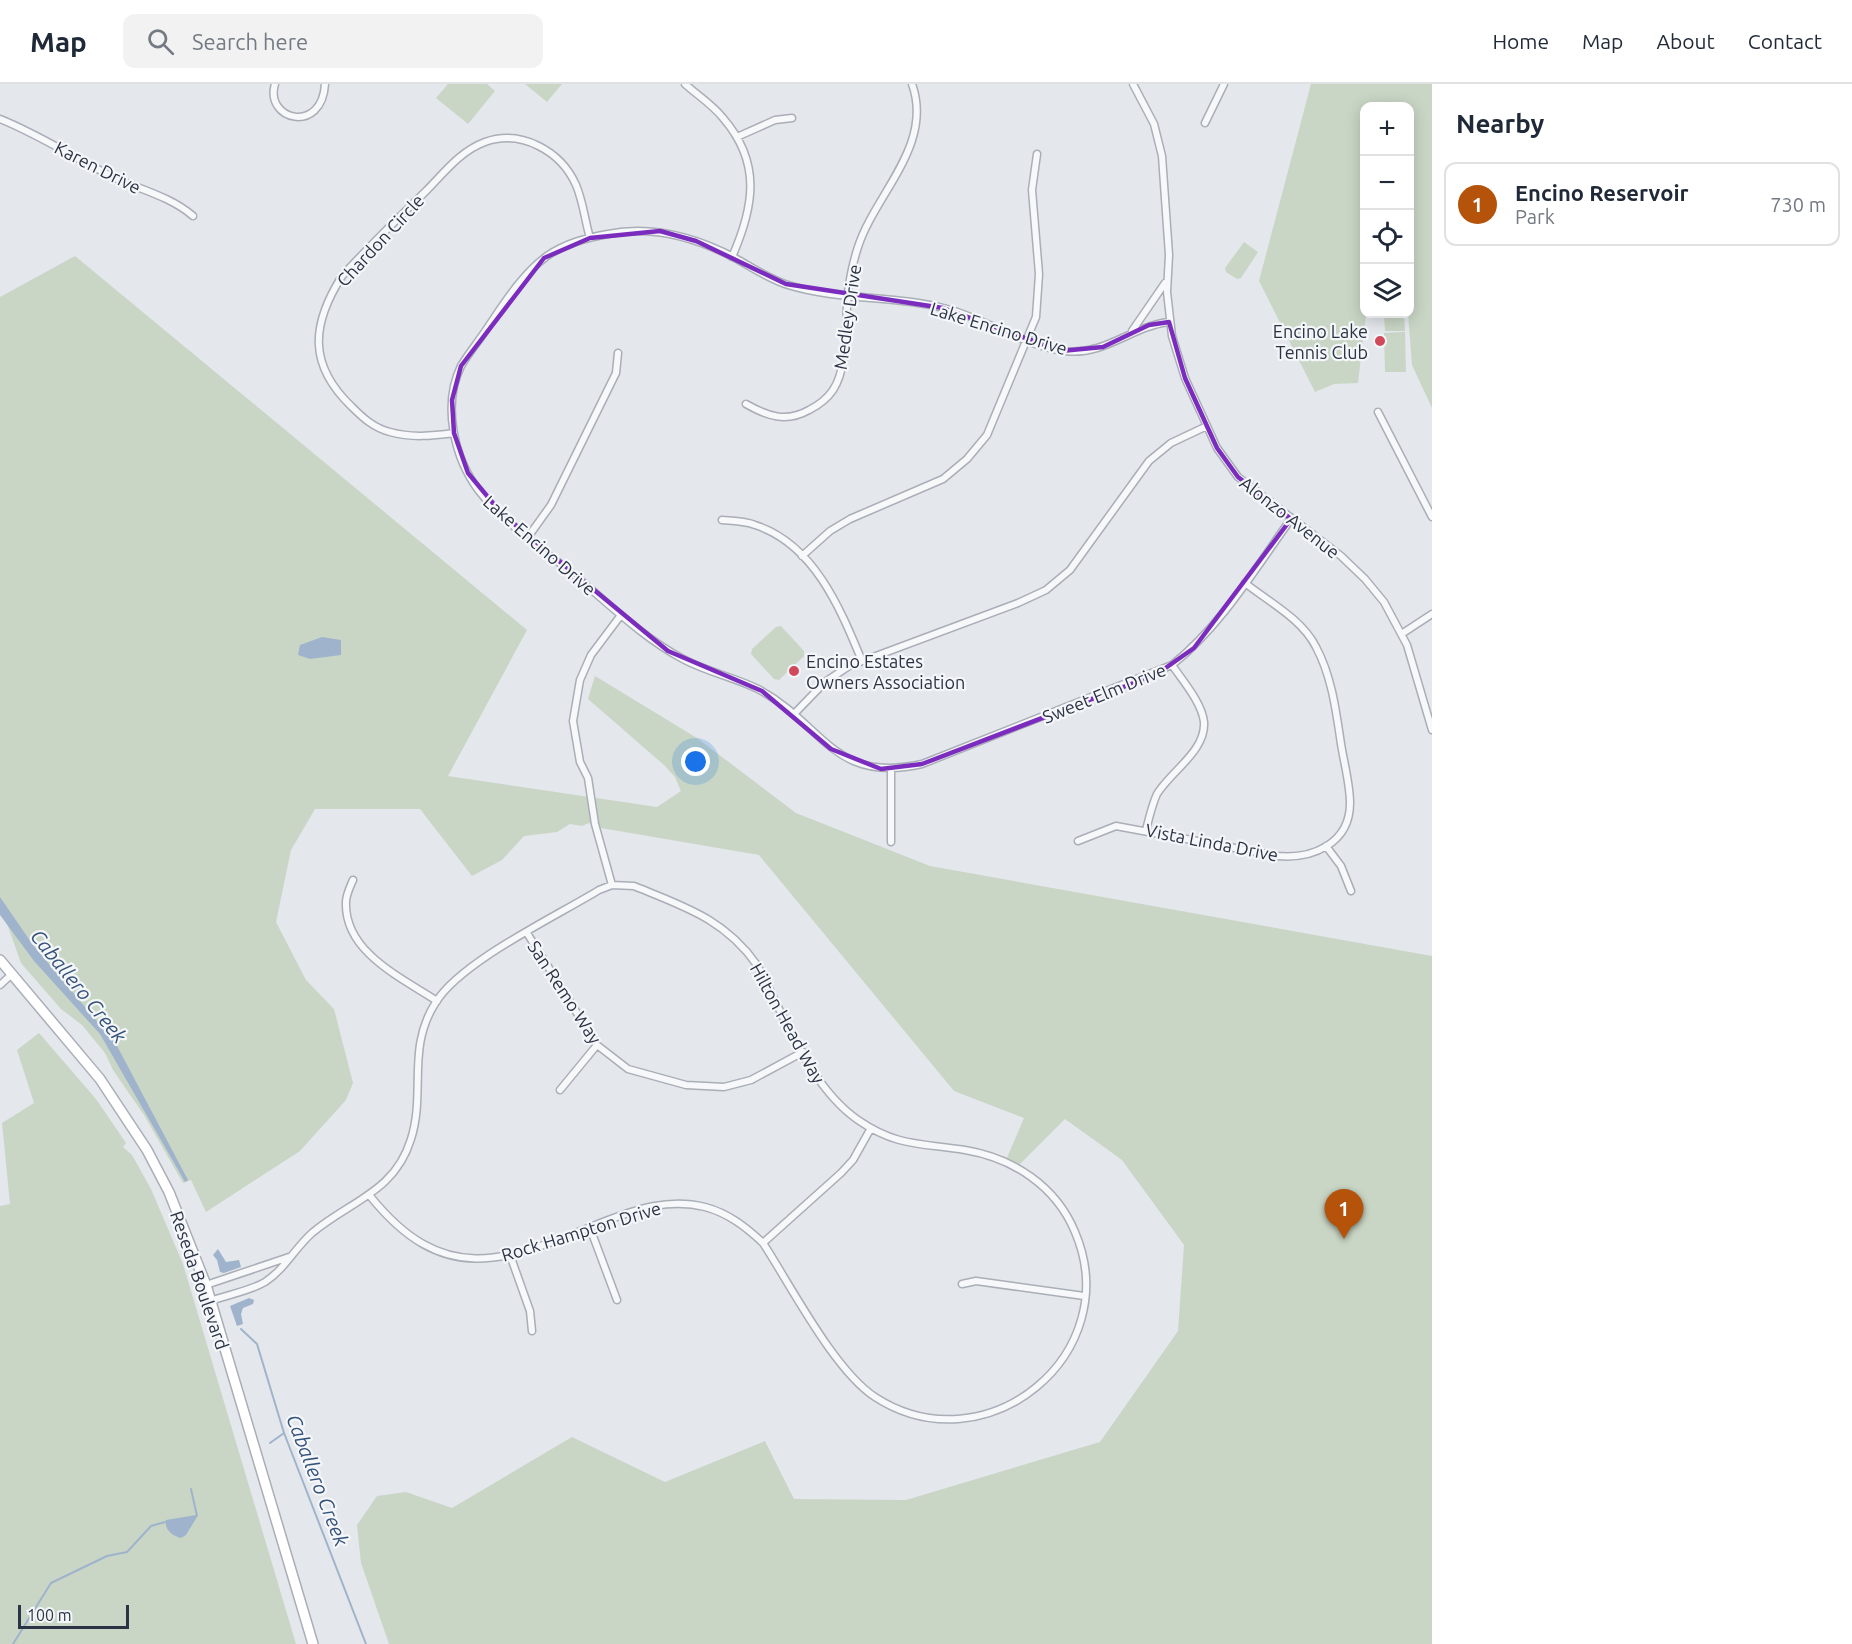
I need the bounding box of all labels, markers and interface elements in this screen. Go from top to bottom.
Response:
search box [123,14,543,68]
icon: search [144,25,177,58]
text: Map [30,26,87,57]
text: Search here [192,29,308,54]
text: Home [1492,29,1549,53]
text: Map [1582,29,1623,53]
text: About [1656,29,1715,53]
text: Contact [1748,29,1822,53]
map controls [1360,102,1414,318]
button: + [1360,102,1414,156]
text: Nearby [1456,109,1544,138]
street label: Karen Drive [52,137,144,197]
button: − [1360,156,1414,210]
text: Encino Reservoir [1515,180,1689,205]
street label: Chardon Circle [332,190,428,290]
text: 1 [1472,193,1483,216]
text: 730 m [1770,193,1826,216]
text: Park [1515,205,1555,228]
button: locate [1360,210,1414,264]
street label: Medley Drive [830,263,864,371]
button: layers [1360,264,1414,318]
street label: Lake Encino Drive [928,298,1070,358]
place label: Encino Lake Tennis Club [1273,321,1368,362]
marker: Encino Lake Tennis Club [1373,334,1387,348]
street label: Alonzo Avenue [1236,472,1344,562]
street label: Lake Encino Drive [480,491,600,599]
place label: Encino Estates Owners Association [806,651,965,692]
street label: Sweet Elm Drive [1039,659,1169,727]
marker: Encino Estates Owners Association [787,664,801,678]
your location [681,747,710,776]
street label: Vista Linda Drive [1144,819,1280,865]
water label: Caballero Creek [26,925,132,1048]
street label: San Remo Way [524,937,606,1047]
street label: Hilton Head Way [747,959,829,1087]
pin: 1 [1324,1190,1364,1239]
street label: Rock Hampton Drive [499,1197,663,1265]
street label: Reseda Boulevard [167,1208,233,1352]
water label: Caballero Creek [282,1411,354,1550]
scale bar [18,1602,129,1630]
text: 100 m [27,1606,72,1624]

